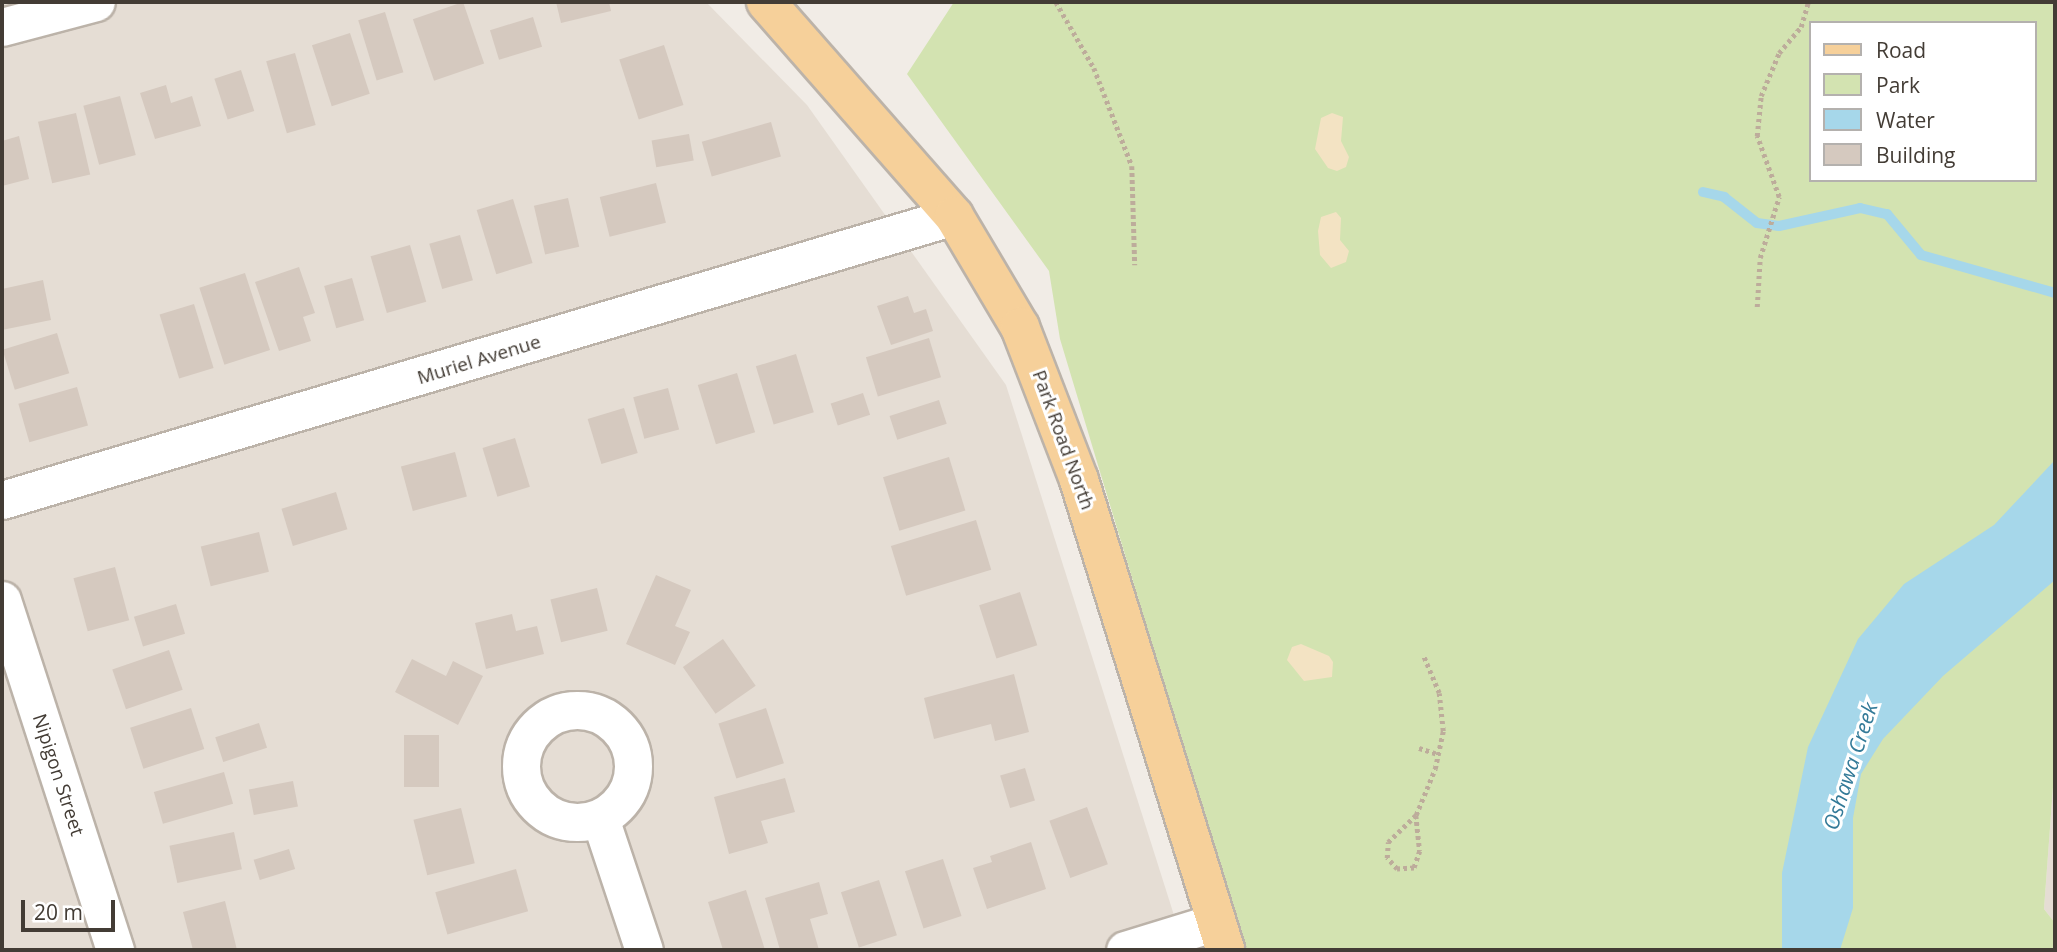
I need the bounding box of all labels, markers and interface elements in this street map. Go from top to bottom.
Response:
legend [1808,21,2036,182]
text: Road [1876,36,1926,64]
text: Park [1876,71,1920,99]
text: Water [1876,106,1935,134]
text: Building [1876,141,1955,169]
street label: Muriel Avenue [415,330,543,390]
street label: Park Road North [1027,367,1099,513]
water label: Oshawa Creek [1818,699,1882,833]
street label: Nipigon Street [28,711,88,839]
scale bar [24,886,119,930]
text: 20 m [34,898,83,926]

